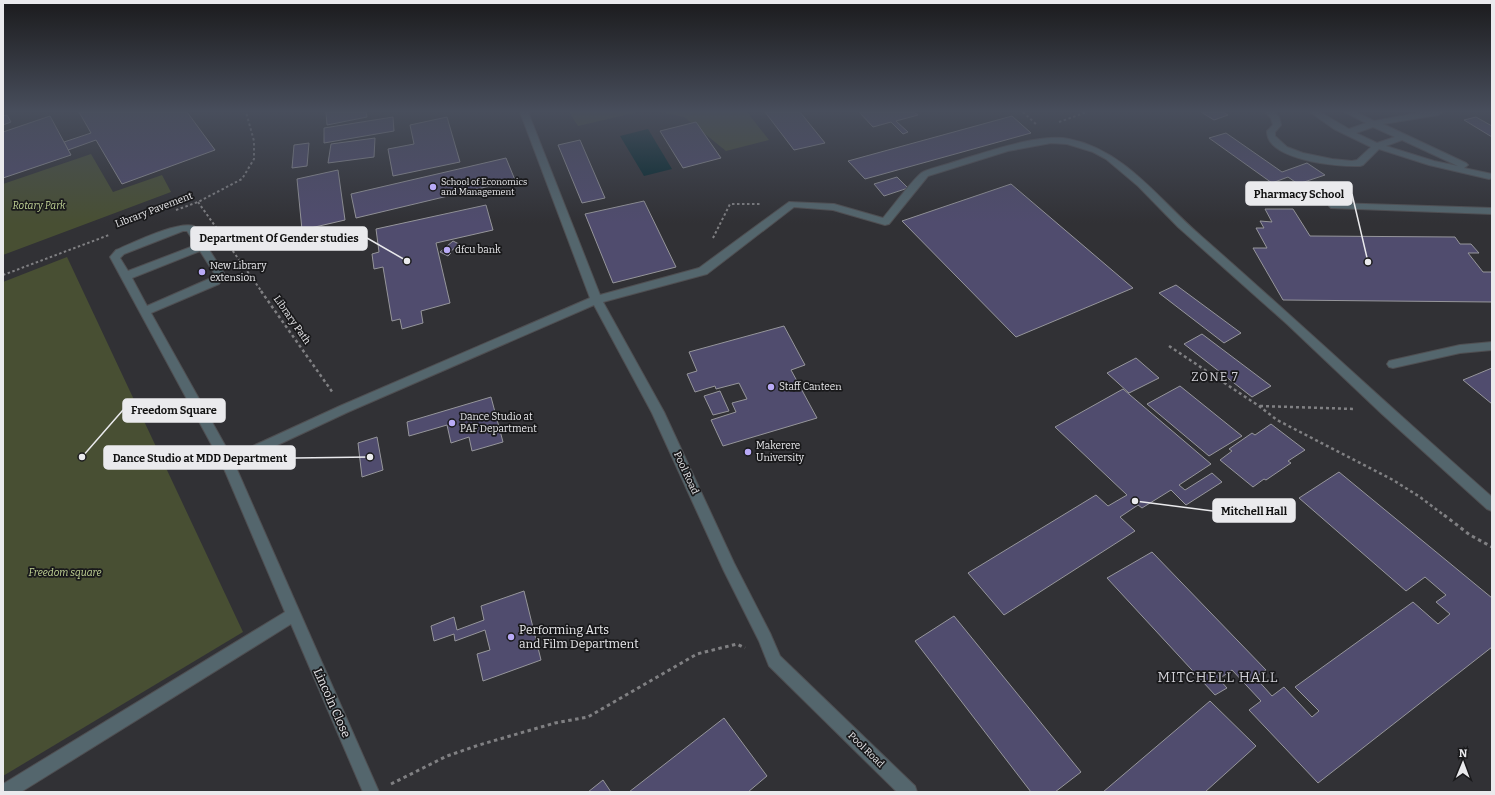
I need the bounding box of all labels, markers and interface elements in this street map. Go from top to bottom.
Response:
place label: School of Economics and Management [441,177,527,197]
marker: School of Economics and Management [428,182,438,192]
callout: Pharmacy School [1246,182,1352,205]
text: Pharmacy School [1254,188,1345,201]
street label: Library Pavement [114,190,195,230]
park label: Rotary Park [12,200,66,212]
callout: Department Of Gender studies [191,227,367,250]
text: Department Of Gender studies [199,232,359,245]
place label: dfcu bank [455,244,501,256]
marker: dfcu bank [442,245,452,255]
place label: New Library extension [210,260,267,284]
marker: New Library extension [197,267,207,277]
street label: Library Path [271,293,314,347]
district label: ZONE 7 [1191,370,1239,384]
place label: Staff Canteen [779,381,842,393]
marker: Staff Canteen [766,382,776,392]
callout: Freedom Square [123,399,225,422]
text: Freedom Square [131,404,217,417]
place label: Dance Studio at PAF Department [460,411,537,435]
marker: Dance Studio at PAF Department [447,418,457,428]
place label: Makerere University [756,440,805,464]
callout: Dance Studio at MDD Department [104,446,295,469]
marker: Makerere University [743,447,753,457]
street label: Pool Road [671,450,701,496]
text: Dance Studio at MDD Department [113,452,288,465]
callout: Mitchell Hall [1213,499,1295,522]
text: Mitchell Hall [1221,505,1288,518]
park label: Freedom square [28,567,102,579]
place label: Performing Arts and Film Department [519,623,639,651]
marker: Performing Arts and Film Department [506,632,516,642]
street label: Lincoln Close [311,666,353,740]
district label: MITCHELL HALL [1158,669,1278,686]
street label: Pool Road [845,730,887,770]
north arrow [1443,743,1483,783]
text: N [1459,747,1468,760]

